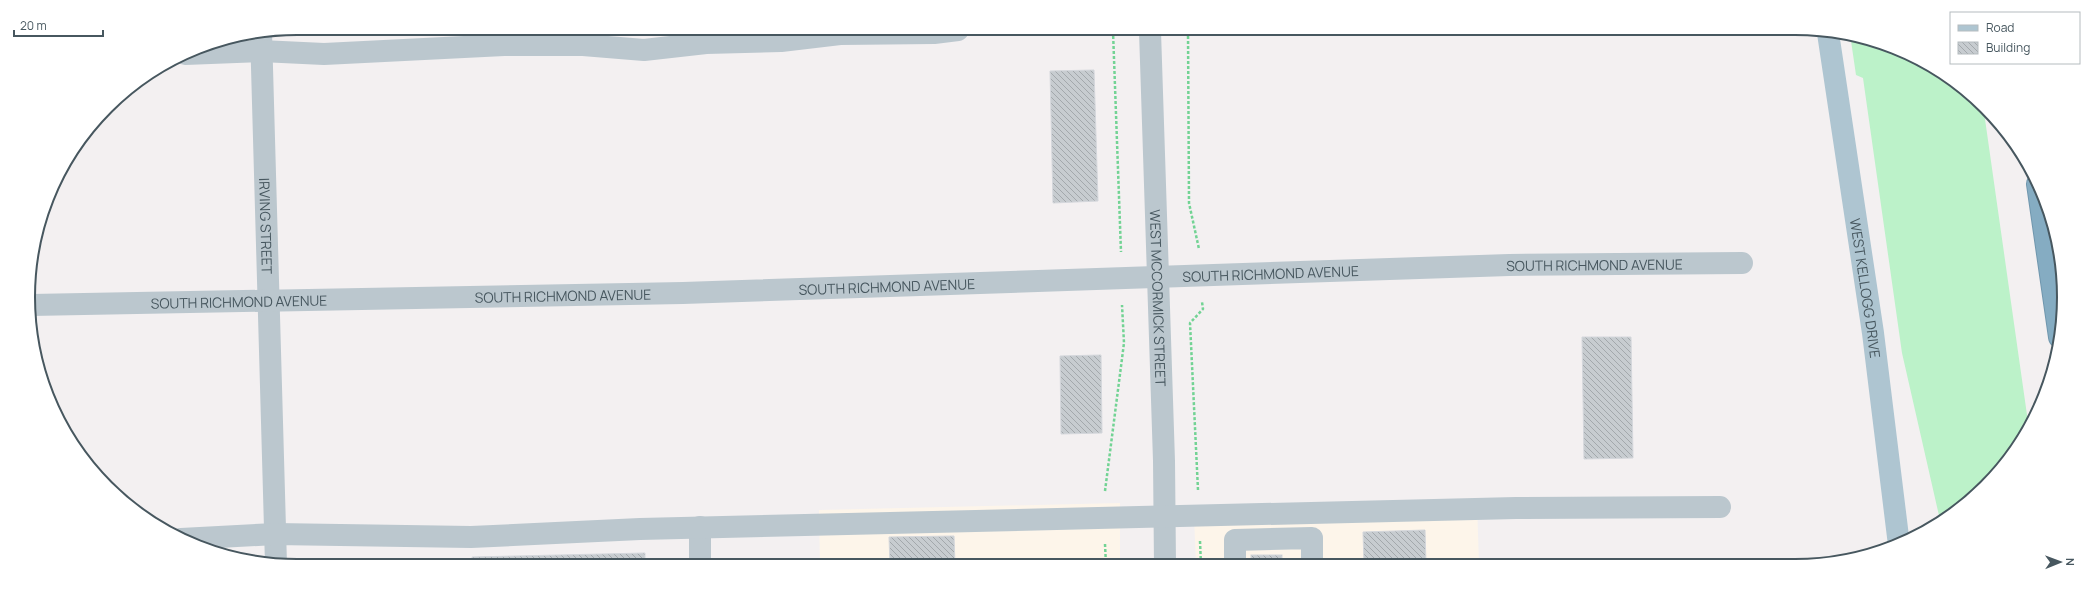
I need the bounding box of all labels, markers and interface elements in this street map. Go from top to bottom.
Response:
scale bar [14,12,103,38]
legend [1950,12,2080,64]
text: 20 m [20,17,47,34]
text: Road [1986,19,2014,36]
text: Building [1986,39,2030,56]
street label: IRVING STREET [256,178,277,275]
street label: WEST MCCORMICK STREET [1146,209,1171,387]
street label: WEST KELLOGG DRIVE [1846,217,1885,359]
street label: SOUTH RICHMOND AVENUE [1506,254,1683,275]
street label: SOUTH RICHMOND AVENUE [1182,261,1359,286]
street label: SOUTH RICHMOND AVENUE [798,274,975,299]
street label: SOUTH RICHMOND AVENUE [474,284,651,306]
street label: SOUTH RICHMOND AVENUE [151,290,327,312]
north arrow [2040,542,2080,582]
text: N [2063,558,2078,566]

